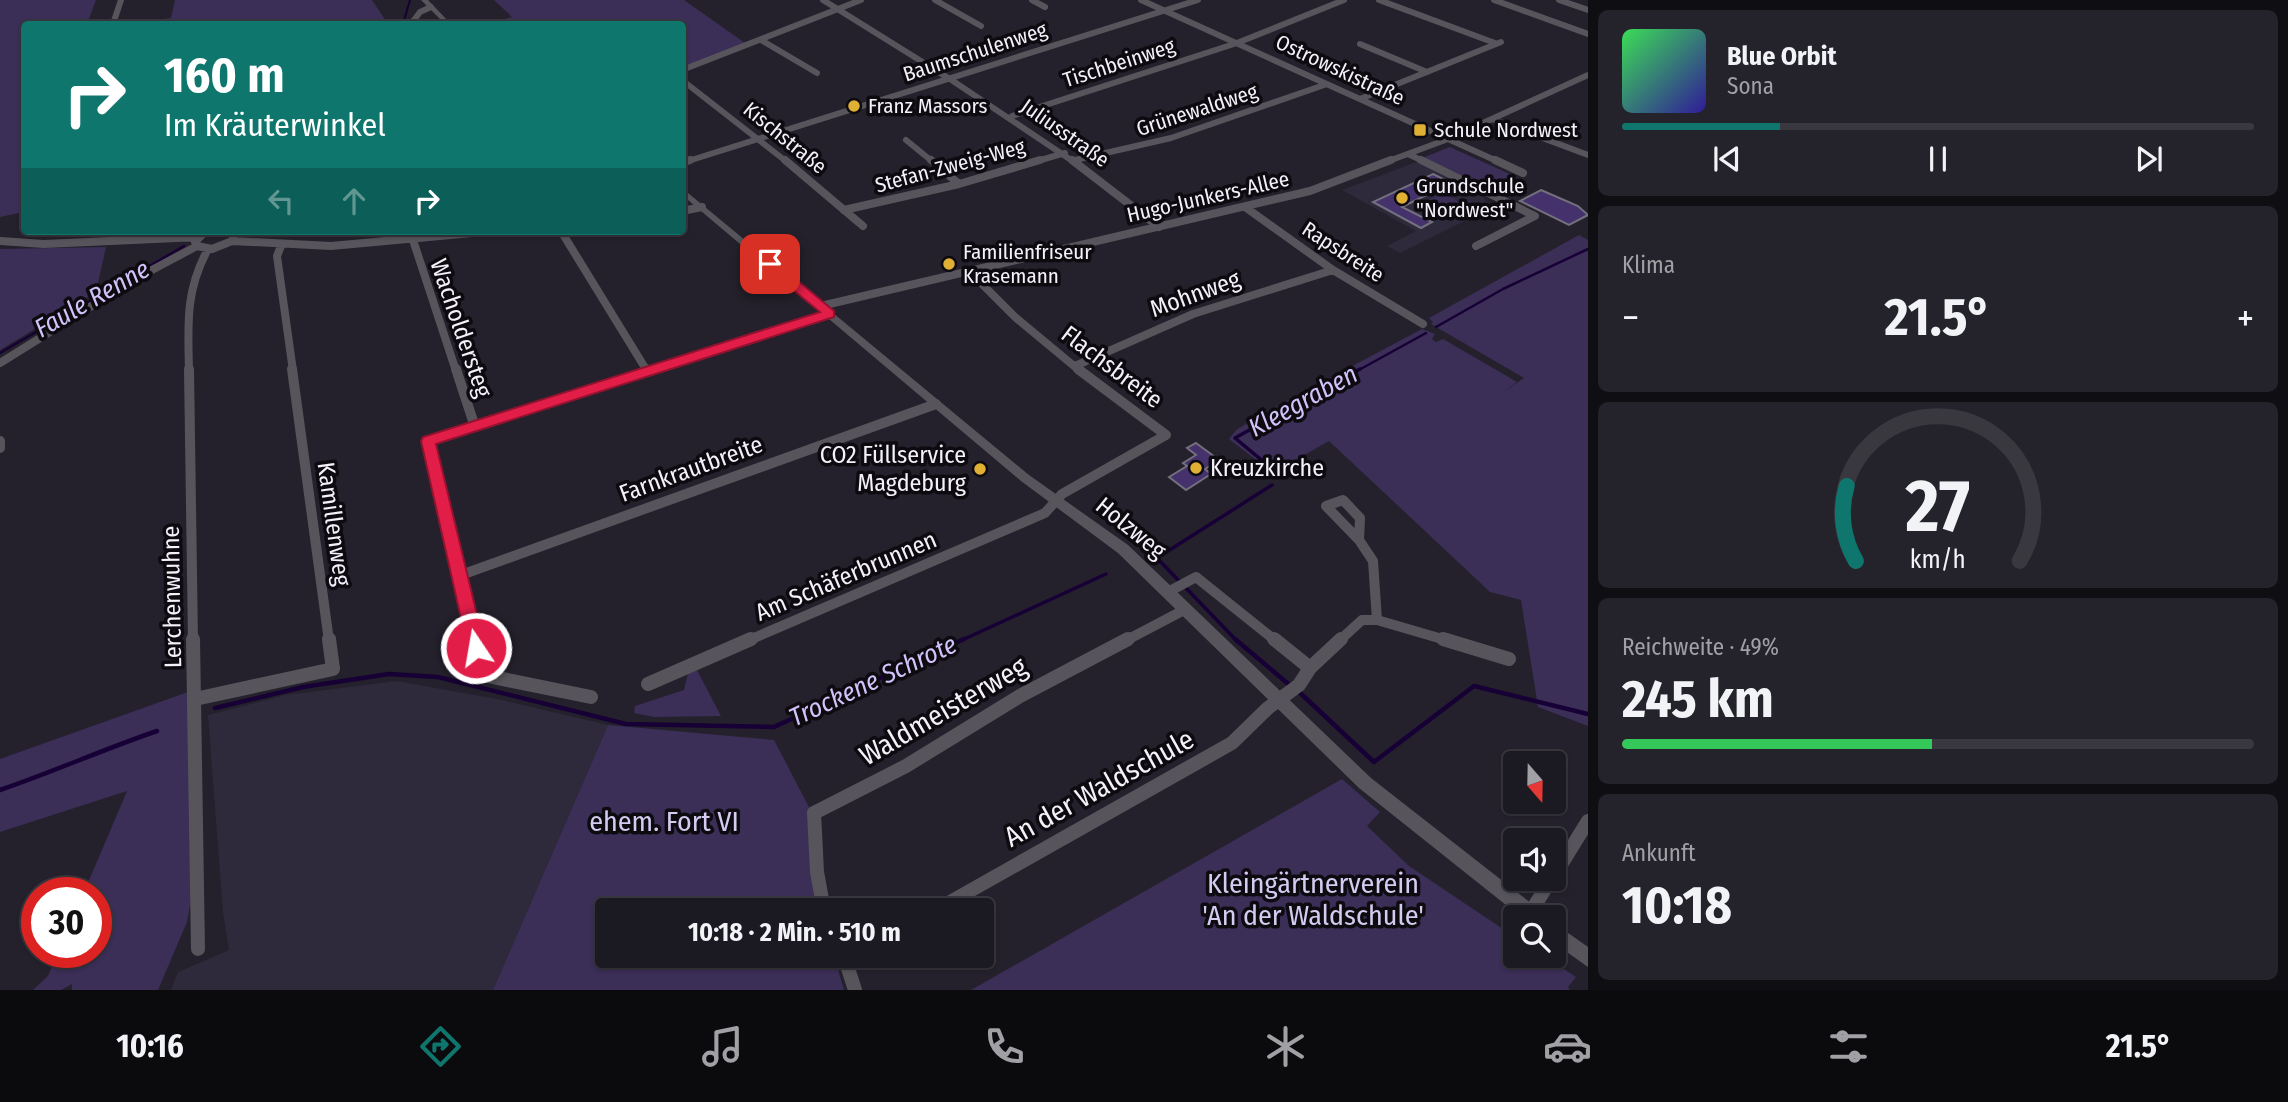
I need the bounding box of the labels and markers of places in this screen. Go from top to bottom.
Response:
place label: Franz Massors [868,93,988,119]
marker: Franz Massors [846,98,862,114]
place label: Schule Nordwest [1434,117,1578,143]
marker: Schule Nordwest [1412,122,1428,138]
place label: Grundschule "Nordwest" [1416,173,1525,223]
marker: Grundschule "Nordwest" [1394,190,1410,206]
pin [740,234,800,294]
place label: Familienfriseur Krasemann [963,239,1092,289]
marker: Familienfriseur Krasemann [941,256,957,272]
place label: CO2 Füllservice Magdeburg [820,441,967,497]
place label: Kreuzkirche [1210,454,1324,482]
marker: Kreuzkirche [1188,460,1204,476]
marker: CO2 Füllservice Magdeburg [972,461,988,477]

